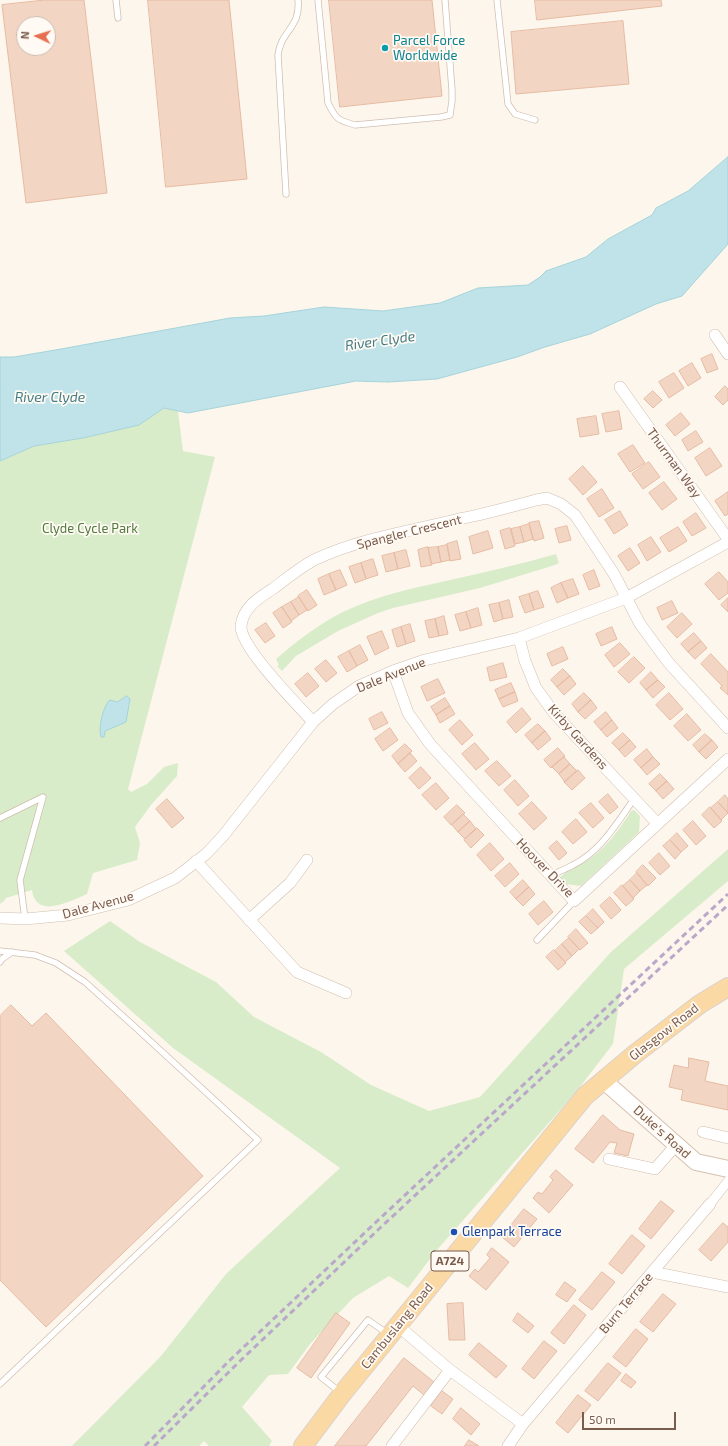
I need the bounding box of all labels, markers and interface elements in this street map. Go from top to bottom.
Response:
north arrow [16,16,56,56]
text: N [18,31,31,40]
place label: Parcel Force Worldwide [393,33,465,64]
marker: Parcel Force Worldwide [380,43,390,53]
water label: River Clyde [344,328,416,354]
water label: River Clyde [15,389,85,405]
street label: Thurman Way [643,425,705,501]
street label: Spangler Crescent [355,511,463,553]
park label: Clyde Cycle Park [42,521,138,537]
street label: Dale Avenue [354,654,428,696]
street label: Kirby Gardens [545,701,611,773]
street label: Hoover Drive [513,835,577,901]
street label: Dale Avenue [61,888,135,922]
street label: Glasgow Road [626,1000,702,1064]
street label: Duke's Road [630,1102,694,1162]
place label: Glenpark Terrace [462,1224,562,1240]
marker: Glenpark Terrace [449,1227,459,1237]
road number: A724 [431,1251,469,1271]
street label: Burn Terrace [596,1269,656,1337]
street label: Cambuslang Road [358,1280,436,1372]
scale bar [584,1404,678,1430]
text: 50 m [589,1412,616,1426]

